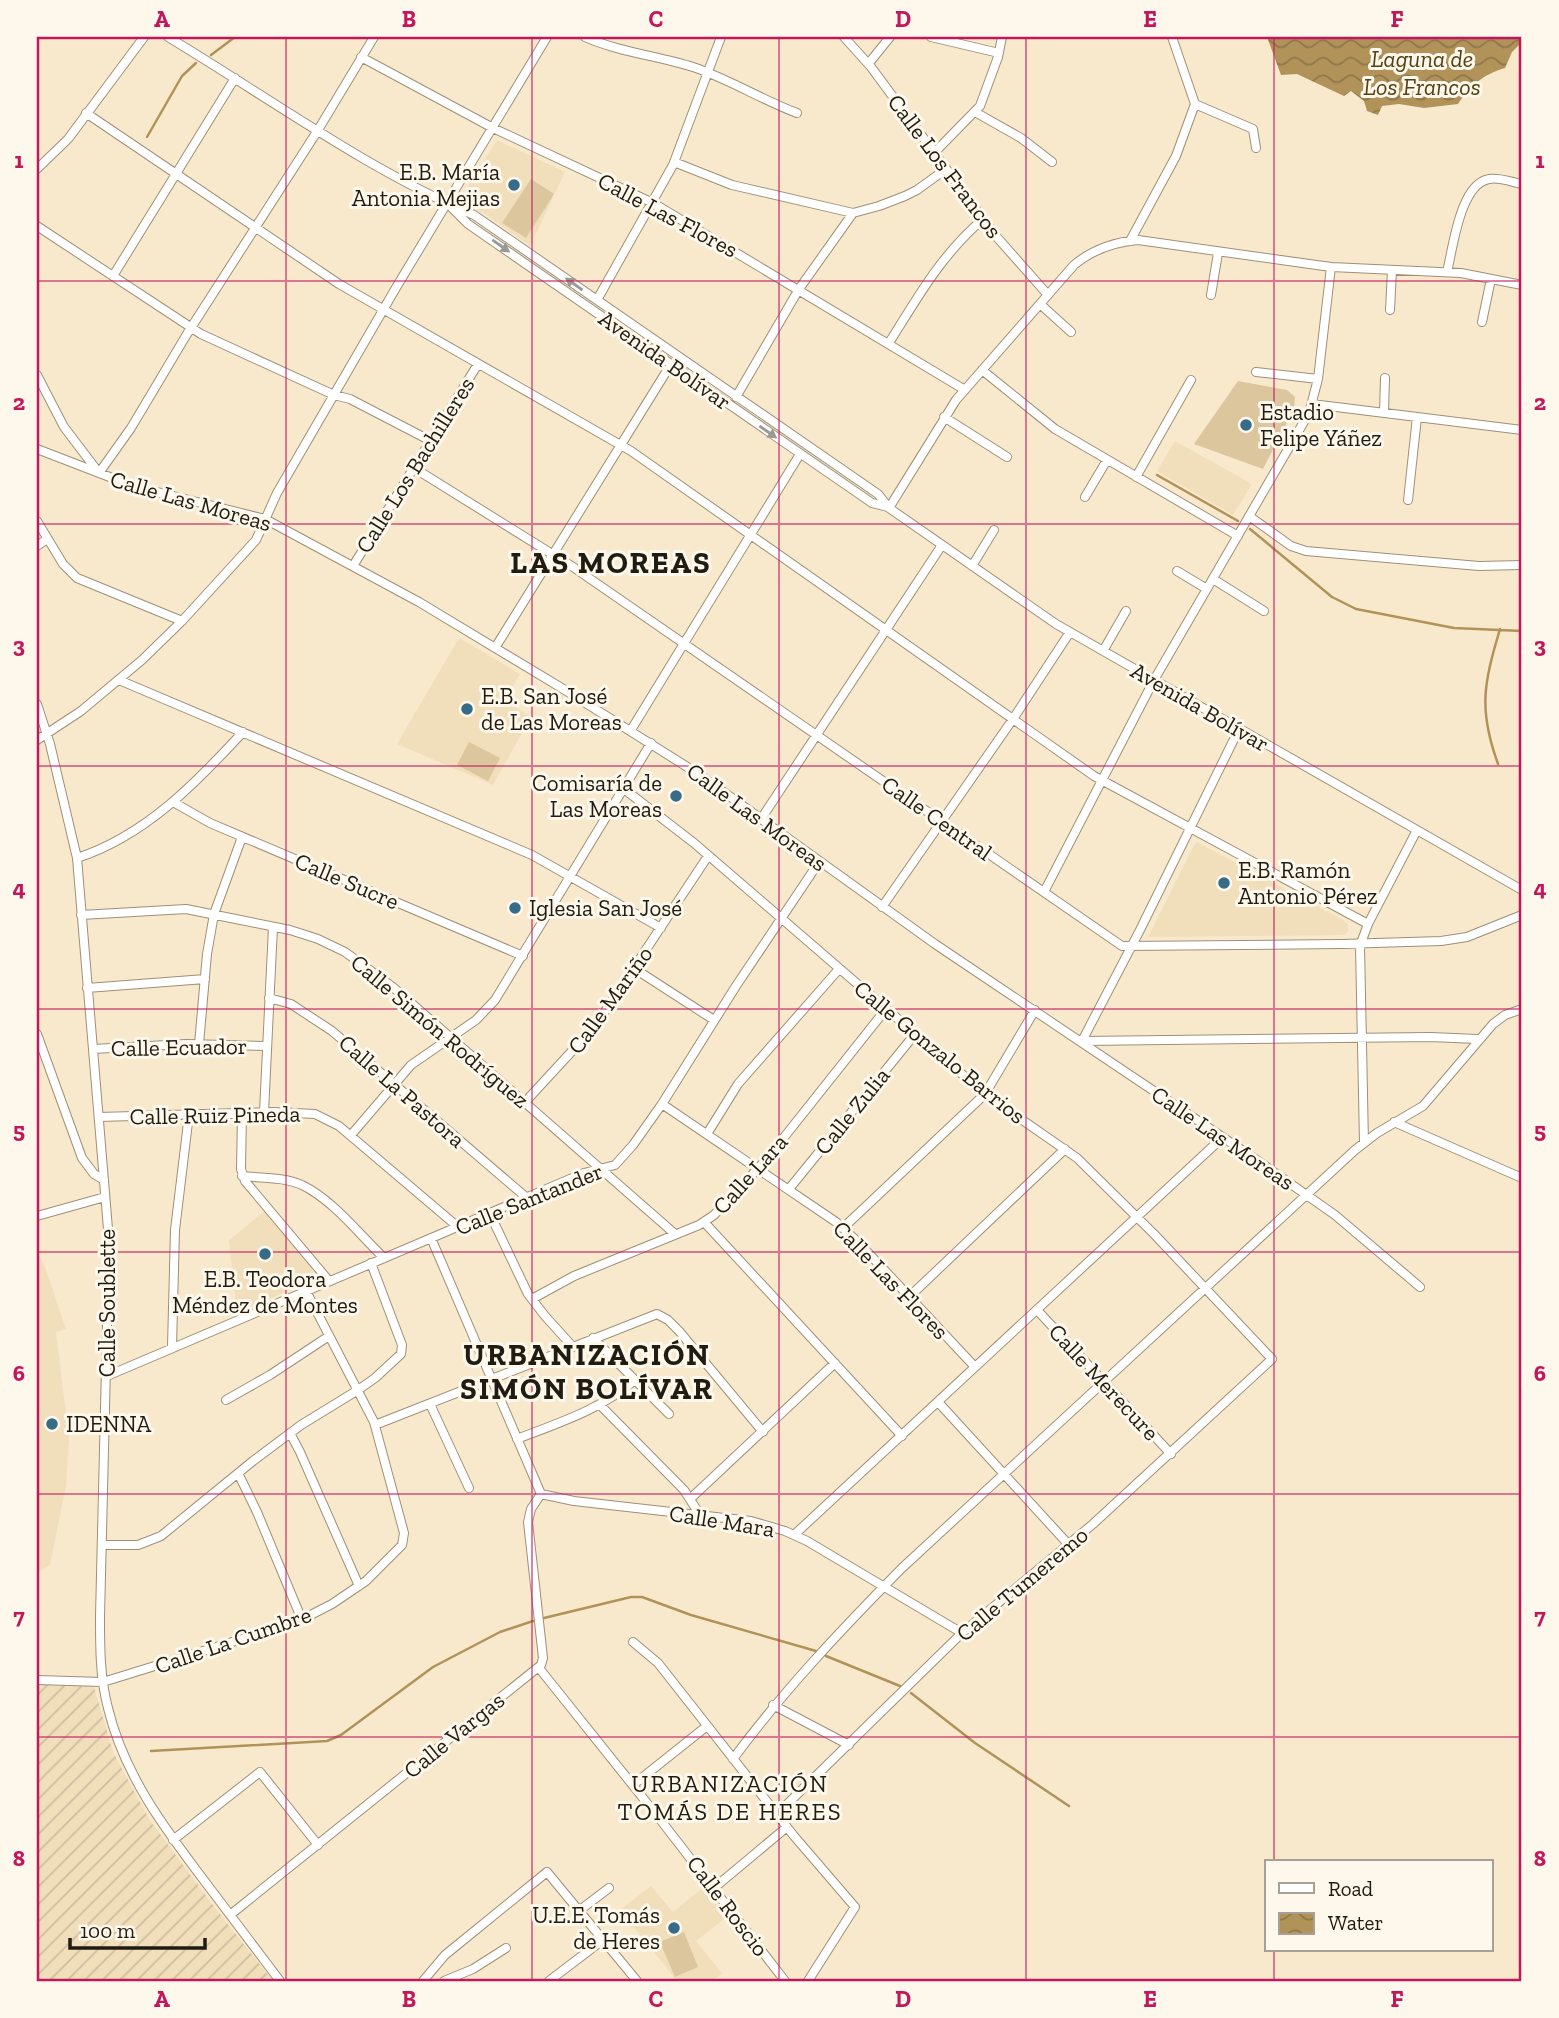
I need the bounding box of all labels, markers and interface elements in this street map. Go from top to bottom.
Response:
text: A [154,5,170,33]
text: B [402,5,416,33]
text: C [649,5,663,33]
text: D [895,5,911,33]
text: E [1143,5,1157,33]
text: F [1390,5,1404,33]
water label: Laguna de Los Francos [1363,44,1481,101]
street label: Calle Los Francos [882,88,1008,244]
text: 1 [14,146,24,174]
text: 1 [1535,146,1545,174]
place label: E.B. María Antonia Mejias [352,158,500,212]
street label: Calle Las Flores [593,166,743,264]
marker: E.B. María Antonia Mejias [506,177,522,193]
one-way arrow [492,239,510,253]
one-way arrow [565,277,583,291]
street label: Avenida Bolívar [593,304,737,416]
street label: Calle Los Bachilleres [349,372,481,558]
text: 2 [13,388,25,416]
text: 2 [1534,388,1546,416]
place label: Estadio Felipe Yáñez [1260,398,1382,452]
marker: Estadio Felipe Yáñez [1238,417,1254,433]
one-way arrow [759,425,777,439]
street label: Calle Las Moreas [107,465,275,537]
district label: LAS MOREAS [510,545,712,581]
text: 3 [13,631,25,659]
text: 3 [1534,631,1546,659]
street label: Avenida Bolívar [1126,656,1274,758]
place label: E.B. San José de Las Moreas [481,682,622,736]
marker: E.B. San José de Las Moreas [459,701,475,717]
street label: Calle Las Moreas [681,757,833,877]
place label: Comisaría de Las Moreas [532,769,662,823]
street label: Calle Central [876,770,998,866]
marker: Comisaría de Las Moreas [668,788,684,804]
street label: Calle Sucre [291,847,403,915]
place label: E.B. Ramón Antonio Pérez [1238,856,1378,910]
text: 4 [12,874,26,902]
text: 4 [1533,874,1547,902]
marker: E.B. Ramón Antonio Pérez [1216,875,1232,891]
place label: Iglesia San José [529,894,682,922]
marker: Iglesia San José [507,900,523,916]
street label: Calle Mariño [562,941,658,1059]
street label: Calle Simón Rodríguez [345,948,535,1114]
street label: Calle Gonzalo Barrios [849,974,1031,1130]
street label: Calle La Pastora [333,1028,471,1154]
street label: Calle Ecuador [111,1032,247,1062]
street label: Calle Zulia [808,1062,896,1160]
street label: Calle Las Moreas [1146,1080,1300,1196]
street label: Calle Ruiz Pineda [129,1100,301,1130]
text: 5 [13,1116,25,1144]
text: 5 [1534,1116,1546,1144]
street label: Calle Lara [707,1128,793,1220]
street label: Calle Santander [451,1157,607,1241]
street label: Calle Las Flores [827,1215,955,1345]
street label: Calle Soublette [93,1229,121,1377]
marker: E.B. Teodora Méndez de Montes [257,1246,273,1262]
place label: E.B. Teodora Méndez de Montes [172,1265,358,1319]
street label: Calle Merecure [1043,1318,1165,1446]
district label: URBANIZACIÓN SIMÓN BOLÍVAR [460,1337,714,1407]
text: 6 [13,1359,25,1387]
text: 6 [1534,1359,1546,1387]
place label: IDENNA [66,1410,152,1438]
marker: IDENNA [44,1416,60,1432]
street label: Calle Mara [667,1499,777,1543]
street label: Calle Tumeremo [950,1521,1094,1647]
street label: Calle La Cumbre [151,1600,315,1680]
text: 7 [13,1602,25,1630]
text: 7 [1534,1602,1546,1630]
street label: Calle Vargas [398,1686,510,1784]
district label: URBANIZACIÓN TOMÁS DE HERES [617,1769,843,1826]
text: 8 [13,1844,25,1872]
text: 8 [1534,1844,1546,1872]
street label: Calle Roscio [681,1850,775,1962]
legend [1265,1860,1492,1952]
text: Road [1328,1876,1374,1901]
place label: U.E.E. Tomás de Heres [532,1901,660,1955]
scale bar [70,1906,205,1950]
text: Water [1328,1910,1383,1935]
text: 100 m [80,1918,135,1943]
marker: U.E.E. Tomás de Heres [666,1920,682,1936]
text: A [154,1985,170,2013]
text: B [402,1985,416,2013]
text: C [649,1985,663,2013]
text: D [895,1985,911,2013]
text: E [1143,1985,1157,2013]
text: F [1390,1985,1404,2013]

